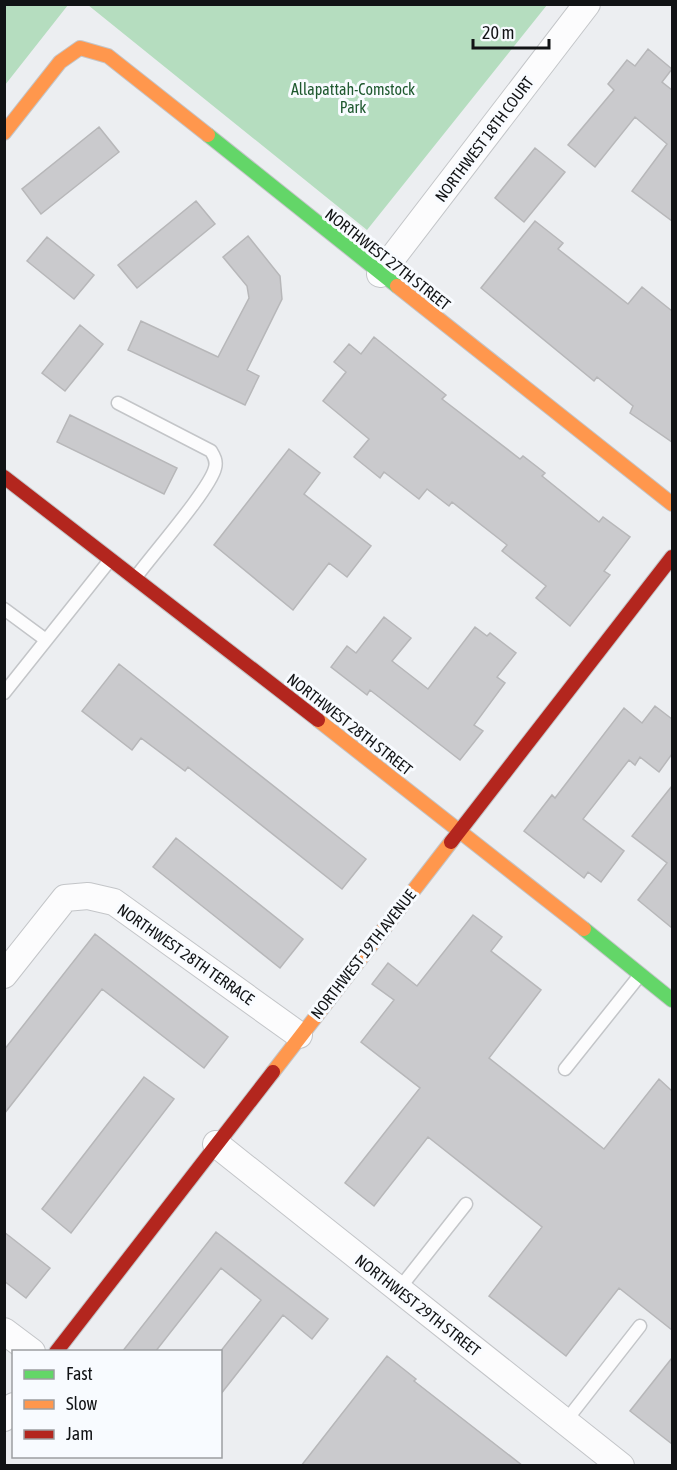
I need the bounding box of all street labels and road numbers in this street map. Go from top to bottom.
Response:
street label: NORTHWEST 18TH COURT [431,73,537,205]
street label: NORTHWEST 27TH STREET [322,205,454,313]
street label: NORTHWEST 28TH STREET [284,670,416,778]
street label: NORTHWEST 19TH AVENUE [307,886,419,1022]
street label: NORTHWEST 28TH TERRACE [114,900,258,1008]
street label: NORTHWEST 29TH STREET [352,1251,484,1359]

